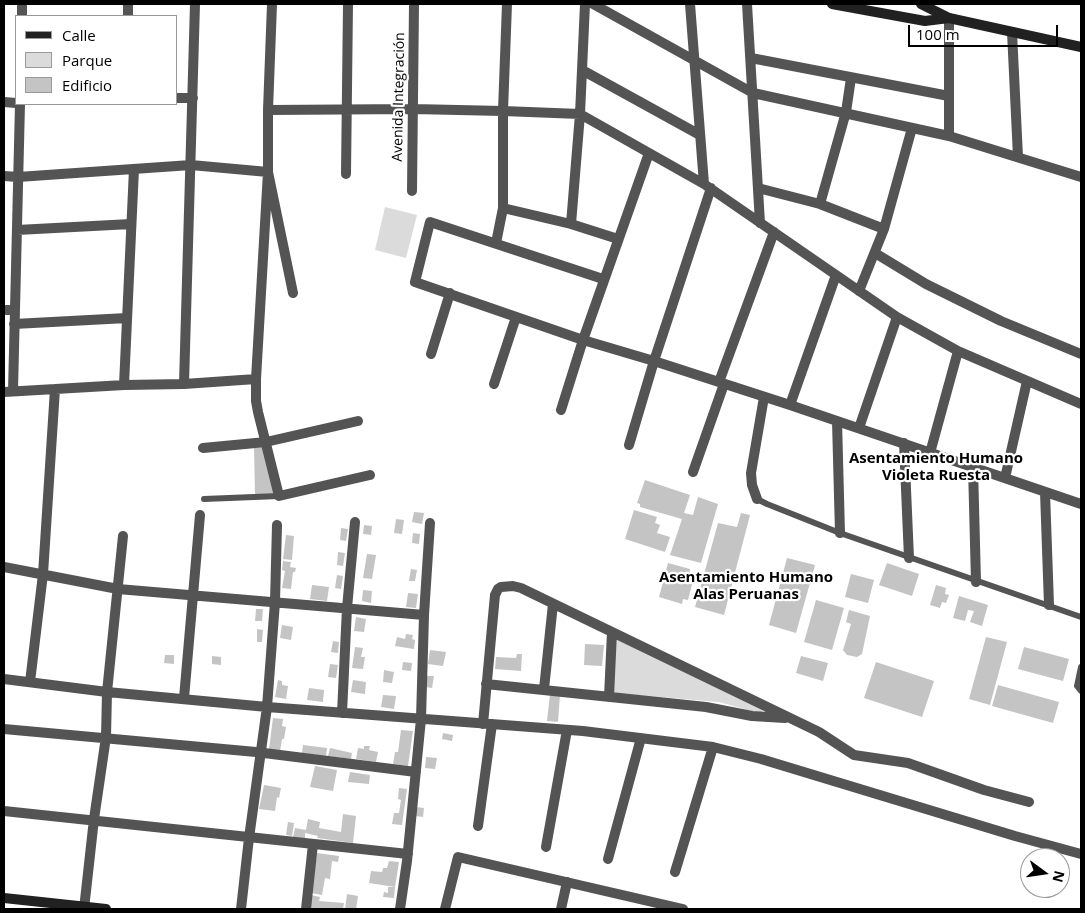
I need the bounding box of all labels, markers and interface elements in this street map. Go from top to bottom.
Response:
legend [15,15,178,105]
scale bar [910,15,1060,47]
text: 100 m [916,24,960,44]
text: Calle [62,25,96,45]
street label: Avenida Integración [389,32,409,162]
text: Parque [62,50,112,70]
text: Edificio [62,75,112,95]
district label: Asentamiento Humano Violeta Ruesta [849,450,1023,485]
district label: Asentamiento Humano Alas Peruanas [659,569,833,604]
north arrow [1020,848,1070,898]
text: N [1048,869,1070,884]

